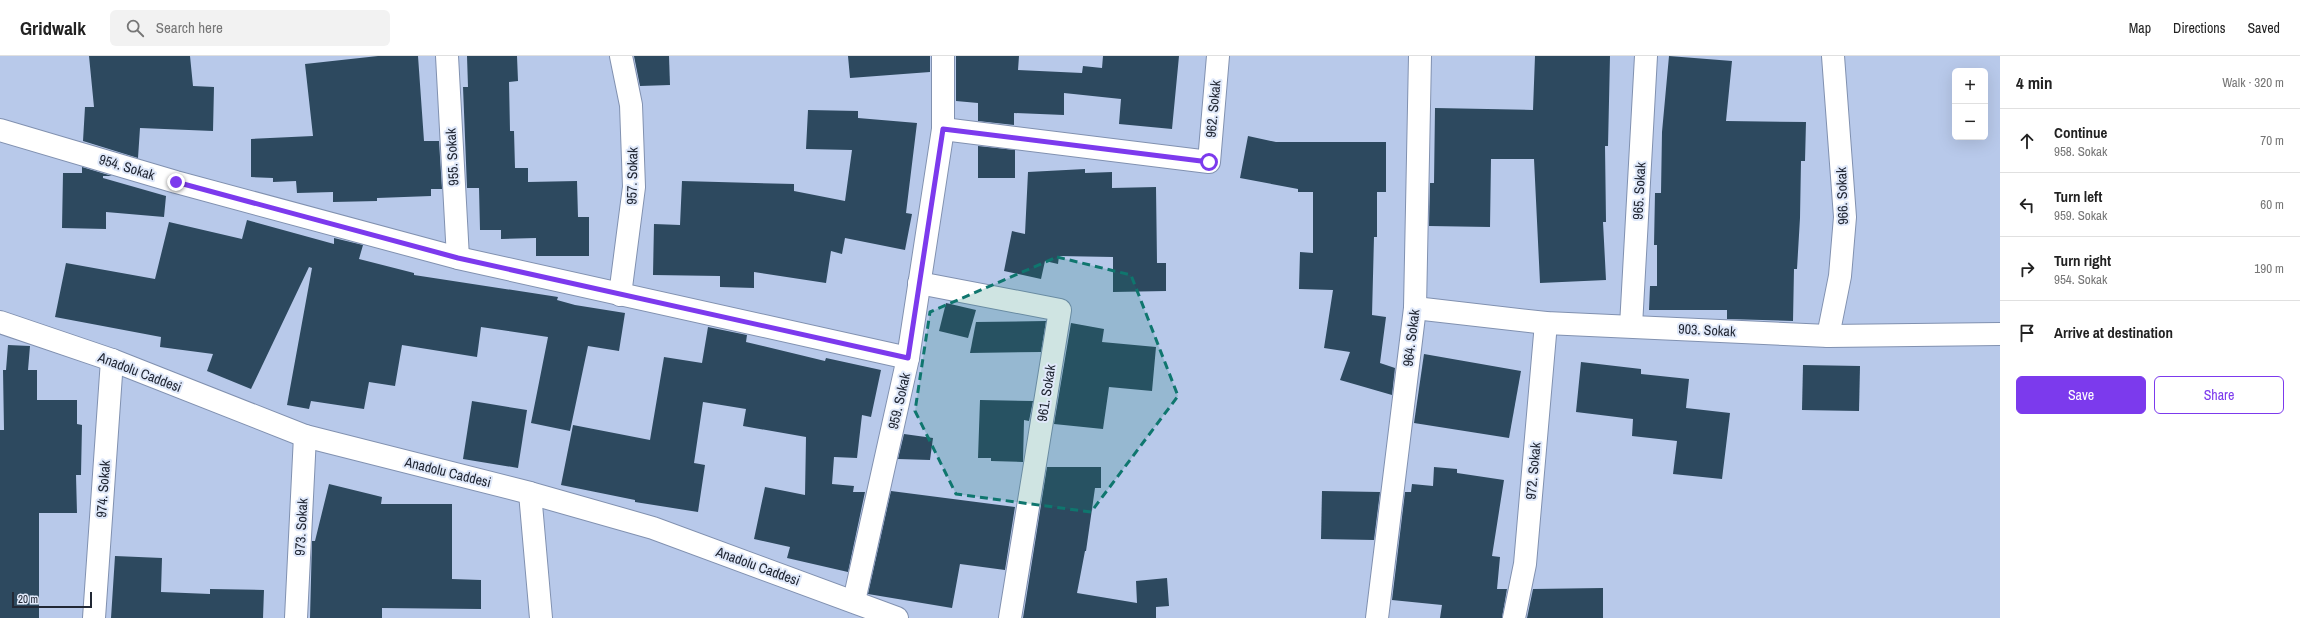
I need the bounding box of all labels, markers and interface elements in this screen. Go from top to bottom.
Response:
search box [110,10,390,46]
text: Gridwalk [20,15,86,41]
icon: search [124,17,146,39]
text: Search here [156,17,223,38]
text: Map [2129,19,2151,37]
text: Directions [2173,19,2225,37]
text: Saved [2247,19,2280,37]
map controls [1952,68,1988,140]
button: + [1952,68,1988,104]
text: 4 min [2016,71,2052,94]
text: Walk · 320 m [2222,74,2284,91]
street label: 962. Sokak [1202,79,1224,138]
button: − [1952,104,1988,140]
text: Continue [2054,122,2107,143]
street label: 955. Sokak [441,128,462,186]
icon: ahead [2016,130,2038,152]
text: 70 m [2260,132,2284,149]
text: 958. Sokak [2054,143,2107,160]
street label: 957. Sokak [623,147,642,205]
street label: 954. Sokak [97,150,157,184]
route start [1200,153,1218,171]
street label: 965. Sokak [1629,162,1650,220]
street label: 966. Sokak [1832,167,1852,225]
route end [167,173,185,191]
text: Turn left [2054,186,2102,207]
icon: left [2016,194,2038,216]
text: 60 m [2260,196,2284,213]
text: 959. Sokak [2054,207,2107,224]
text: Turn right [2054,250,2111,271]
icon: right [2016,258,2038,280]
text: 190 m [2254,260,2284,277]
text: 954. Sokak [2054,271,2107,288]
street label: 964. Sokak [1399,308,1423,368]
street label: 903. Sokak [1678,320,1736,341]
icon: arrive [2016,322,2038,344]
text: Arrive at destination [2054,322,2173,343]
street label: Anadolu Caddesi [95,347,184,396]
street label: 961. Sokak [1033,363,1059,423]
street label: 959. Sokak [884,371,914,431]
button: Save [2016,376,2146,414]
button: Share [2154,376,2284,414]
street label: 972. Sokak [1522,441,1544,500]
street label: Anadolu Caddesi [402,452,493,491]
street label: 974. Sokak [92,459,114,518]
street label: 973. Sokak [291,498,312,556]
street label: Anadolu Caddesi [713,542,802,590]
scale bar [12,590,92,609]
text: 20 m [18,592,38,606]

